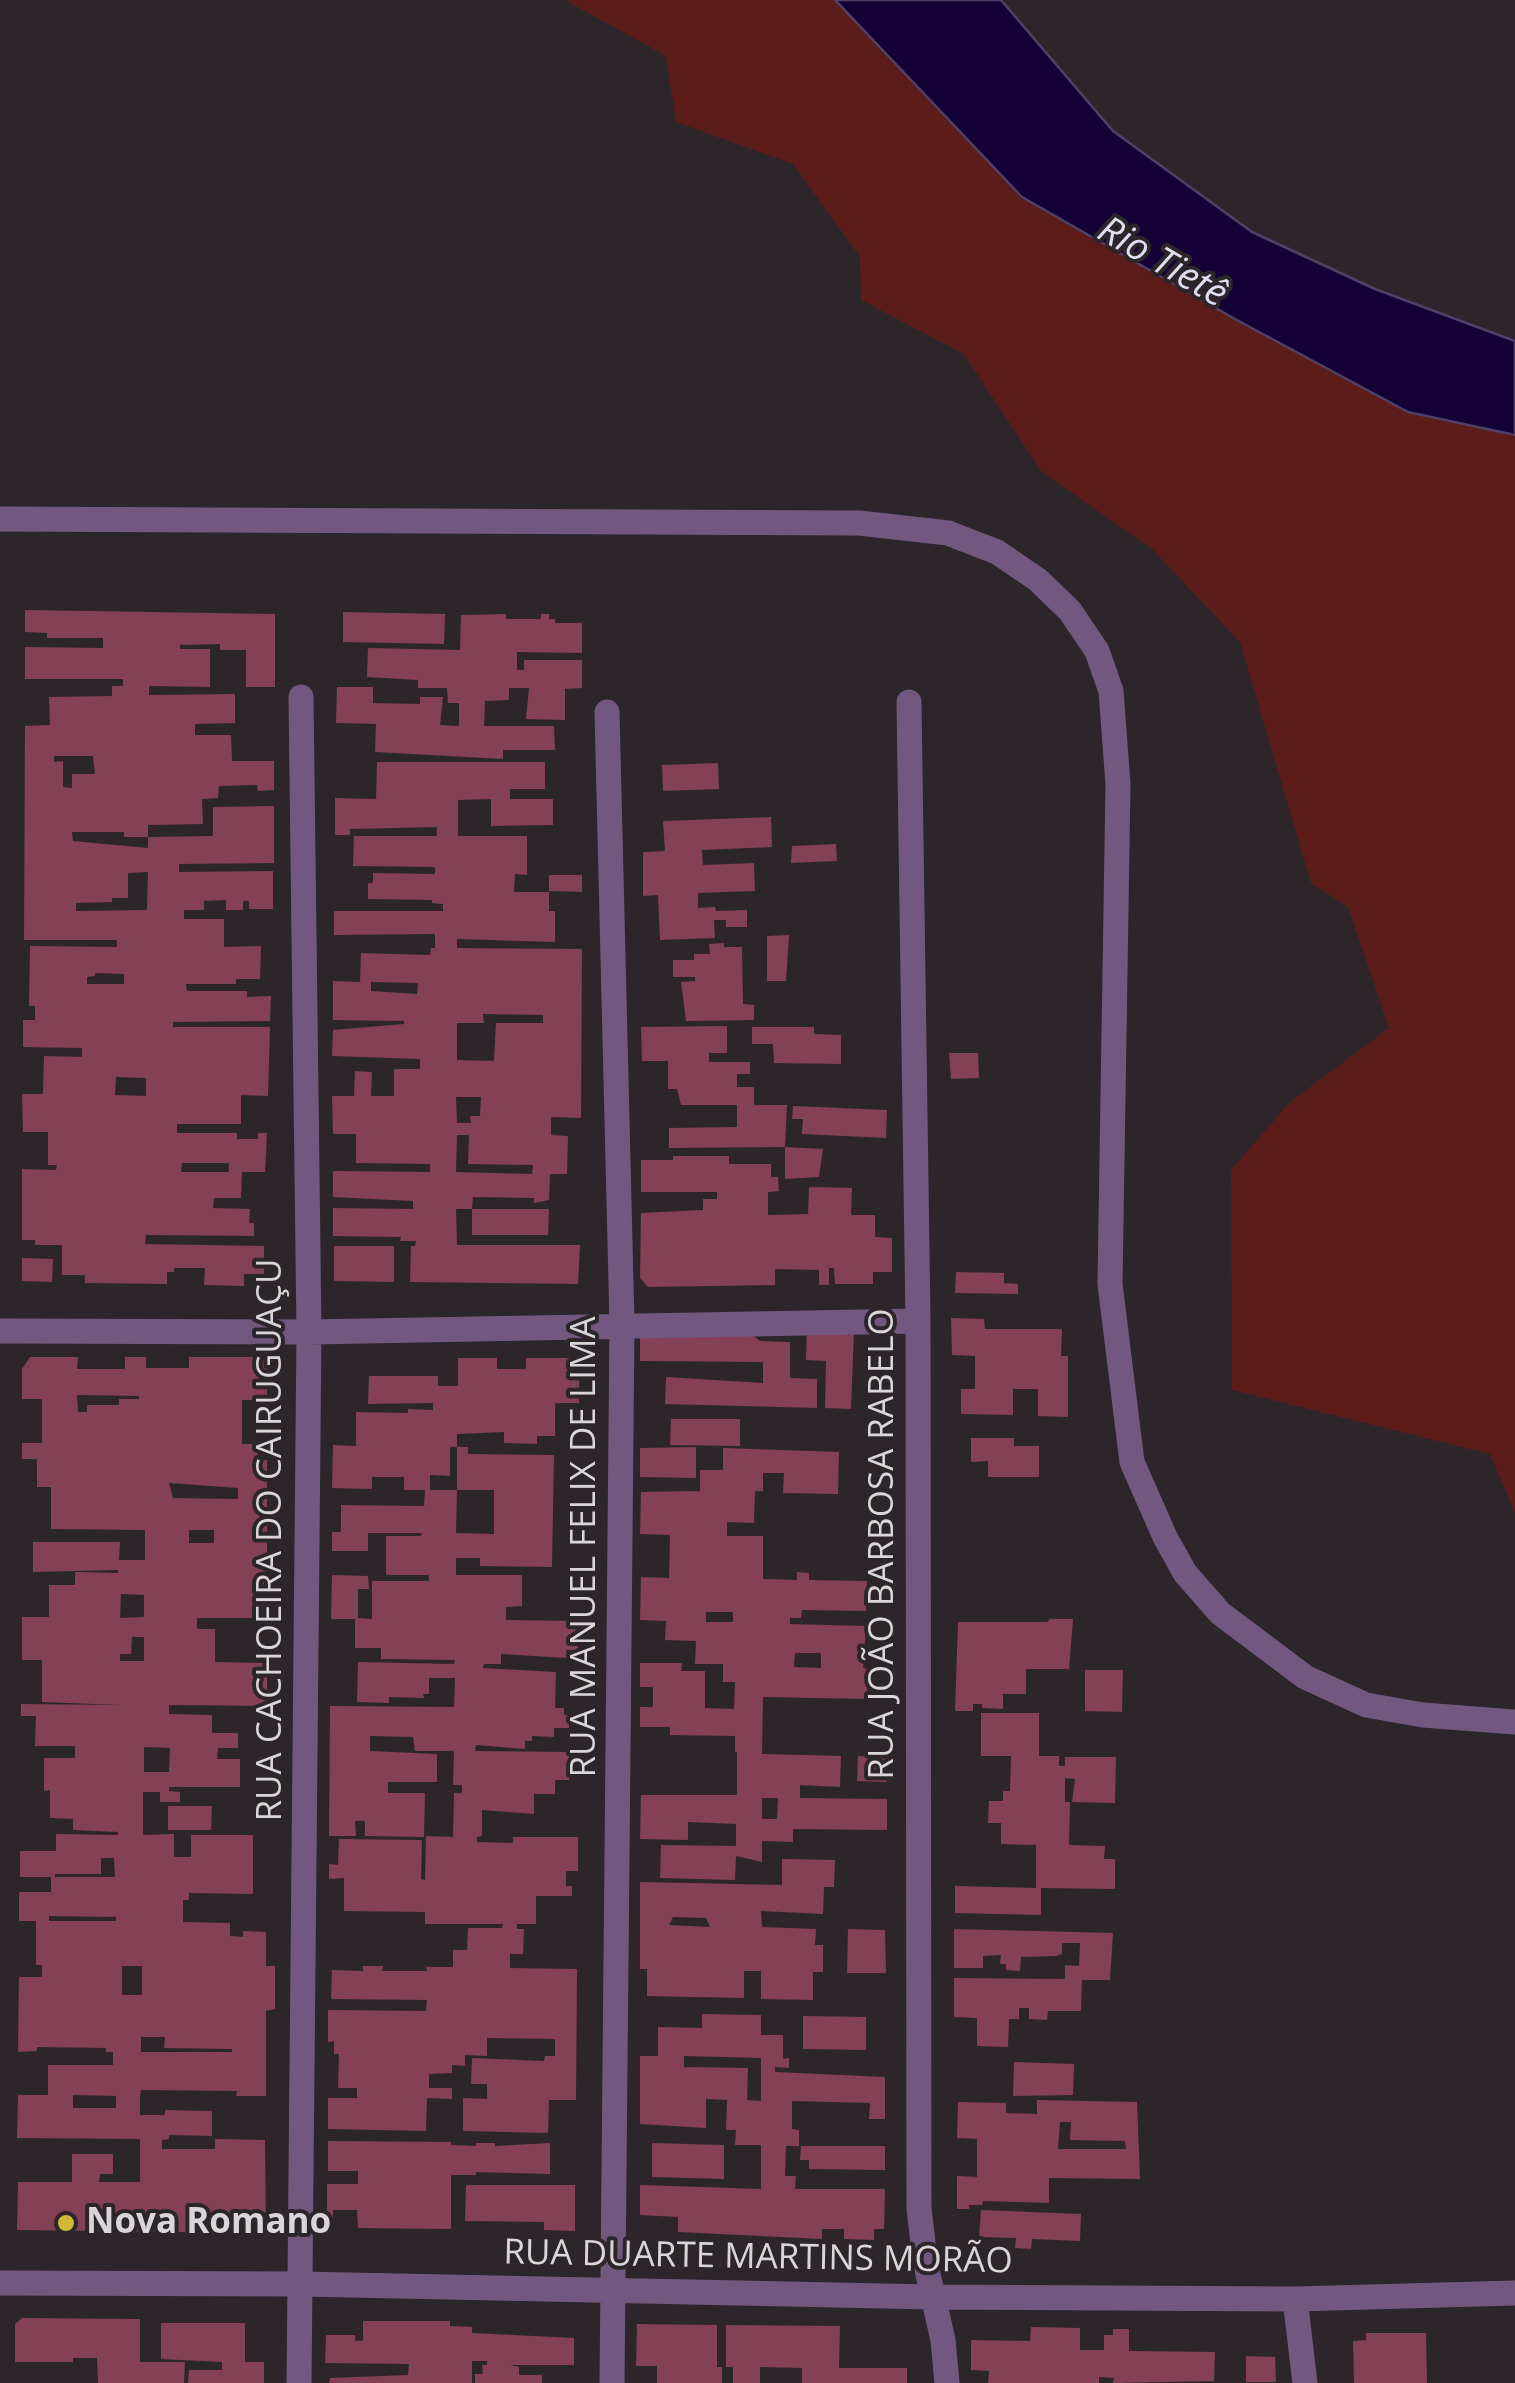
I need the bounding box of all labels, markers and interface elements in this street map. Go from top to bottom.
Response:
water label: Rio Tietê [1089,208,1235,318]
street label: RUA CACHOEIRA DO CAIRUGUAÇU [250,1258,292,1822]
street label: RUA JOÃO BARBOSA RABELO [862,1308,904,1780]
street label: RUA MANUEL FELIX DE LIMA [564,1316,606,1778]
place label: Nova Romano [86,2202,331,2244]
marker: Nova Romano [55,2212,77,2234]
street label: RUA DUARTE MARTINS MORÃO [503,2233,1013,2283]

